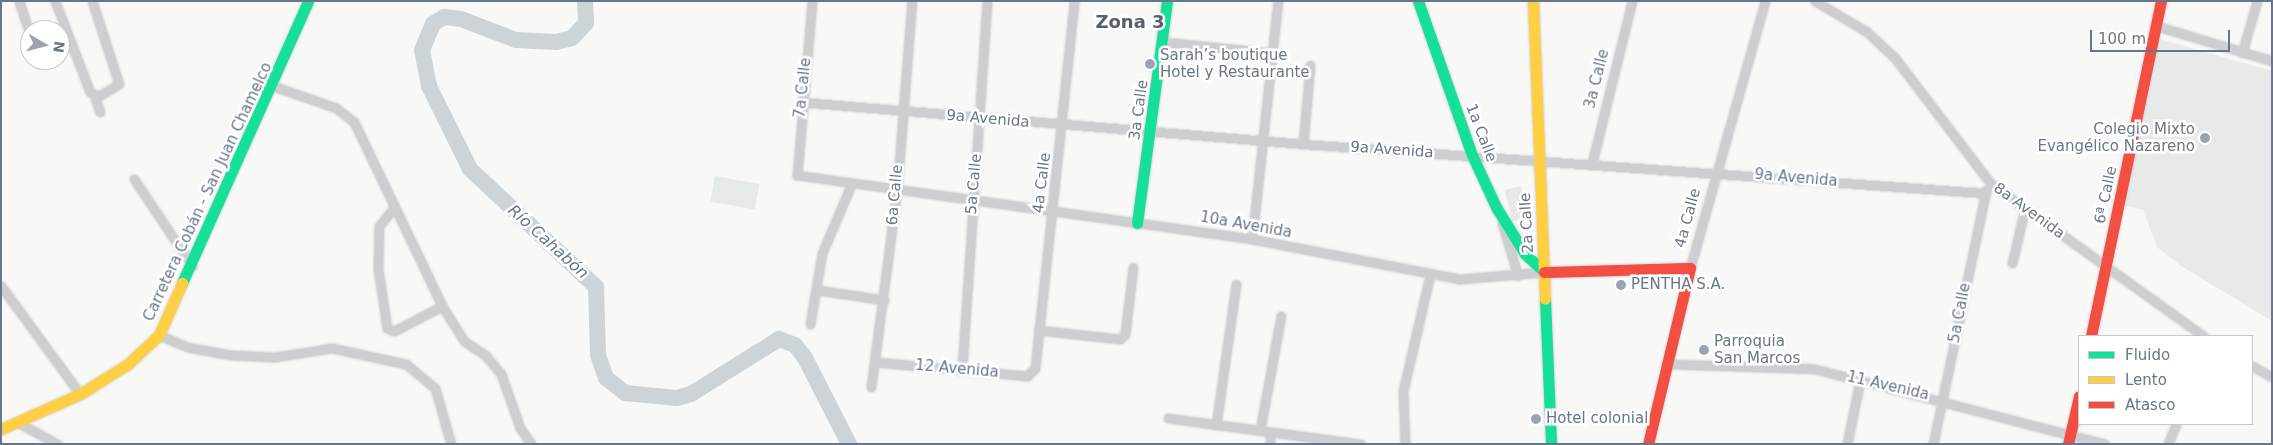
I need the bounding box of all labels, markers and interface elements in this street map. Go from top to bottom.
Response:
district label: Zona 3 [1095,11,1165,33]
north arrow [20,20,70,70]
scale bar [2093,20,2233,52]
text: 100 m [2098,30,2146,48]
text: N [50,40,68,54]
place label: Sarah’s boutique Hotel y Restaurante [1160,46,1309,81]
street label: 3a Calle [1581,47,1613,111]
street label: 7a Calle [791,57,815,119]
marker: Sarah’s boutique Hotel y Restaurante [1144,58,1156,70]
street label: Carretera Cobán - San Juan Chamelco [140,60,276,324]
street label: 3a Calle [1126,79,1152,141]
street label: 1a Calle [1462,101,1500,165]
street label: 9a Avenida [946,106,1030,132]
place label: Colegio Mixto Evangélico Nazareno [2037,120,2195,155]
marker: Colegio Mixto Evangélico Nazareno [2199,132,2211,144]
street label: 9a Avenida [1350,138,1434,162]
street label: 4a Calle [1029,152,1055,214]
street label: 5a Calle [962,153,986,215]
street label: 6a Calle [883,164,907,226]
street label: 6ª Calle [2091,164,2121,226]
street label: 9a Avenida [1754,165,1838,191]
street label: 8a Avenida [1990,179,2068,243]
street label: 4a Calle [1671,186,1705,250]
street label: 2a Calle [1516,192,1538,254]
water label: Río Cahabón [504,201,592,283]
street label: 10a Avenida [1199,208,1293,242]
place label: PENTHA S.A. [1631,276,1725,294]
marker: PENTHA S.A. [1615,279,1627,291]
street label: 5a Calle [1945,281,1975,345]
place label: Parroquia San Marcos [1714,332,1800,367]
legend [2078,335,2253,425]
marker: Parroquia San Marcos [1698,344,1710,356]
text: Fluido [2125,346,2170,364]
street label: 12 Avenida [915,356,999,382]
street label: 11 Avenida [1845,368,1931,404]
text: Lento [2125,371,2167,389]
text: Atasco [2125,396,2175,414]
place label: Hotel colonial [1546,410,1648,428]
marker: Hotel colonial [1530,413,1542,425]

